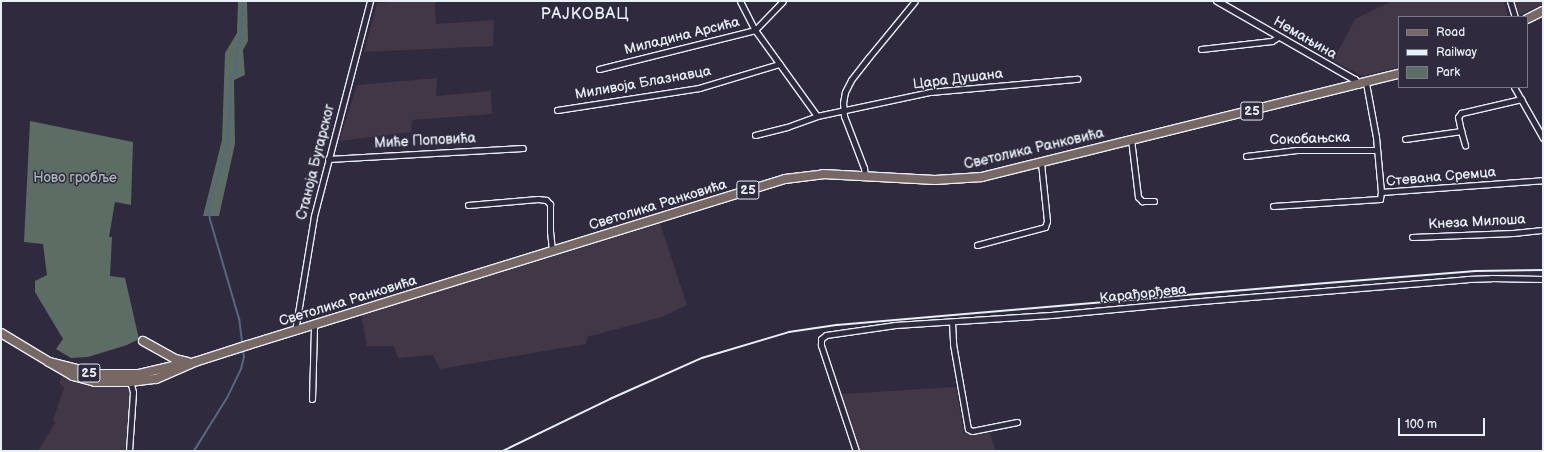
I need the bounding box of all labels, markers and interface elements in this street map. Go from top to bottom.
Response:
district label: РАЈКОВАЦ [540,5,630,25]
street label: Немањина [1270,13,1340,63]
street label: Миладина Арсића [623,14,741,58]
legend [1398,16,1528,88]
text: Road [1436,25,1465,40]
text: Railway [1436,45,1477,60]
street label: Миливоја Блазнавца [574,63,712,103]
street label: Цара Душана [912,65,1004,93]
text: Park [1436,65,1460,80]
road number: 25 [1240,100,1264,122]
street label: Станоја Бугарског [293,102,339,222]
street label: Светолика Ранковића [962,125,1106,173]
street label: Сокобањска [1269,129,1351,149]
street label: Миће Поповића [374,130,476,152]
street label: Стевана Сремца [1385,164,1497,190]
park label: Ново гробље [33,170,117,186]
street label: Светолика Ранковића [587,176,729,234]
road number: 25 [736,179,760,201]
street label: Кнеза Милоша [1428,211,1526,233]
street label: Светолика Ранковића [277,272,419,330]
street label: Карађорђева [1099,281,1187,307]
road number: 25 [77,362,101,384]
scale bar [1400,410,1487,436]
text: 100 m [1405,417,1437,432]

